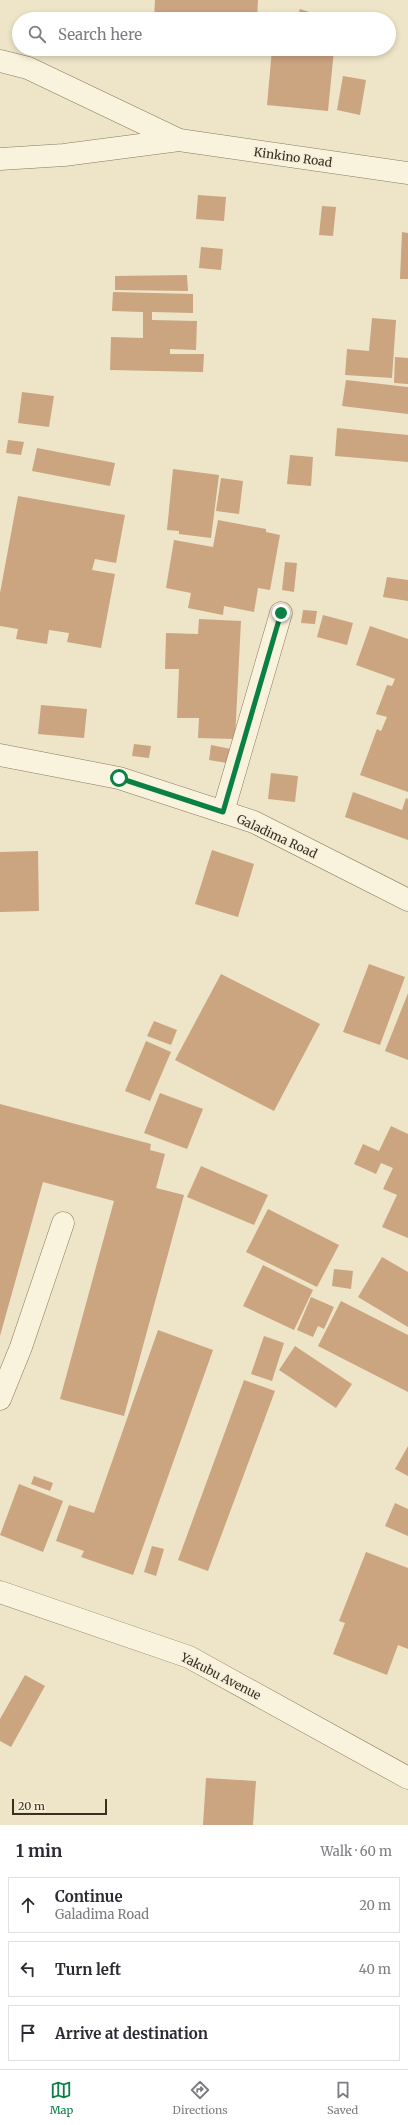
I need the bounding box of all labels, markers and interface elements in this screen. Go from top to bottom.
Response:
search box [12,12,396,56]
icon: search [26,23,48,45]
text: Search here [58,25,142,44]
street label: Kinkino Road [253,144,333,170]
route end [272,604,290,622]
route start [110,769,128,787]
street label: Galadima Road [234,811,320,861]
street label: Yakubu Avenue [178,1649,264,1703]
scale bar [12,1797,107,1816]
text: 20 m [18,1799,45,1813]
text: 1 min [16,1840,62,1862]
text: Walk · 60 m [320,1843,392,1860]
text: Continue [55,1887,123,1906]
icon: ahead [17,1894,39,1916]
text: 20 m [359,1897,391,1914]
text: Galadima Road [55,1906,149,1923]
icon: left [17,1958,39,1980]
text: Turn left [55,1960,121,1979]
text: 40 m [359,1961,391,1978]
icon: arrive [17,2022,39,2044]
text: Arrive at destination [55,2024,208,2043]
tab: Map [50,2079,73,2117]
tab: Directions [173,2079,228,2117]
tab: Saved [327,2079,358,2117]

